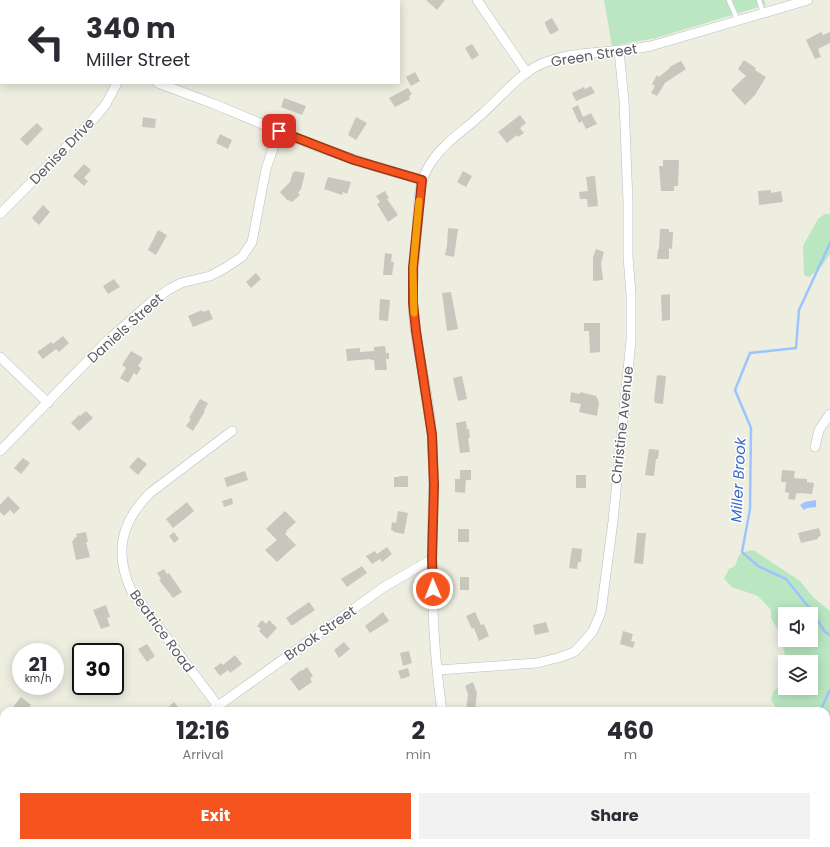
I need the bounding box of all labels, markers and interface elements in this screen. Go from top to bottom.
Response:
text: 340 m [86,9,176,48]
icon: left [20,16,72,68]
street label: Green Street [549,38,639,72]
text: Miller Street [86,47,190,72]
street label: Denise Drive [25,113,99,189]
pin [262,114,296,148]
icon: arrive [268,120,290,142]
street label: Daniels Street [83,288,167,368]
street label: Christine Avenue [606,365,638,485]
water label: Miller Brook [725,436,751,523]
position arrow [412,568,454,610]
street label: Beatrice Road [125,586,199,676]
street label: Brook Street [280,601,360,665]
map controls [778,607,818,695]
button: sound [778,607,818,647]
speed limit sign: 30 [72,643,124,695]
text: 21 [29,650,47,678]
button: layers [778,655,818,695]
text: km/h [25,671,51,686]
text: 12:16 [176,714,230,747]
text: 2 [411,714,425,747]
text: 460 [607,714,654,747]
text: Arrival [182,745,223,764]
text: min [406,745,431,764]
text: m [624,745,637,764]
button: Exit [20,793,411,839]
button: Share [419,793,810,839]

